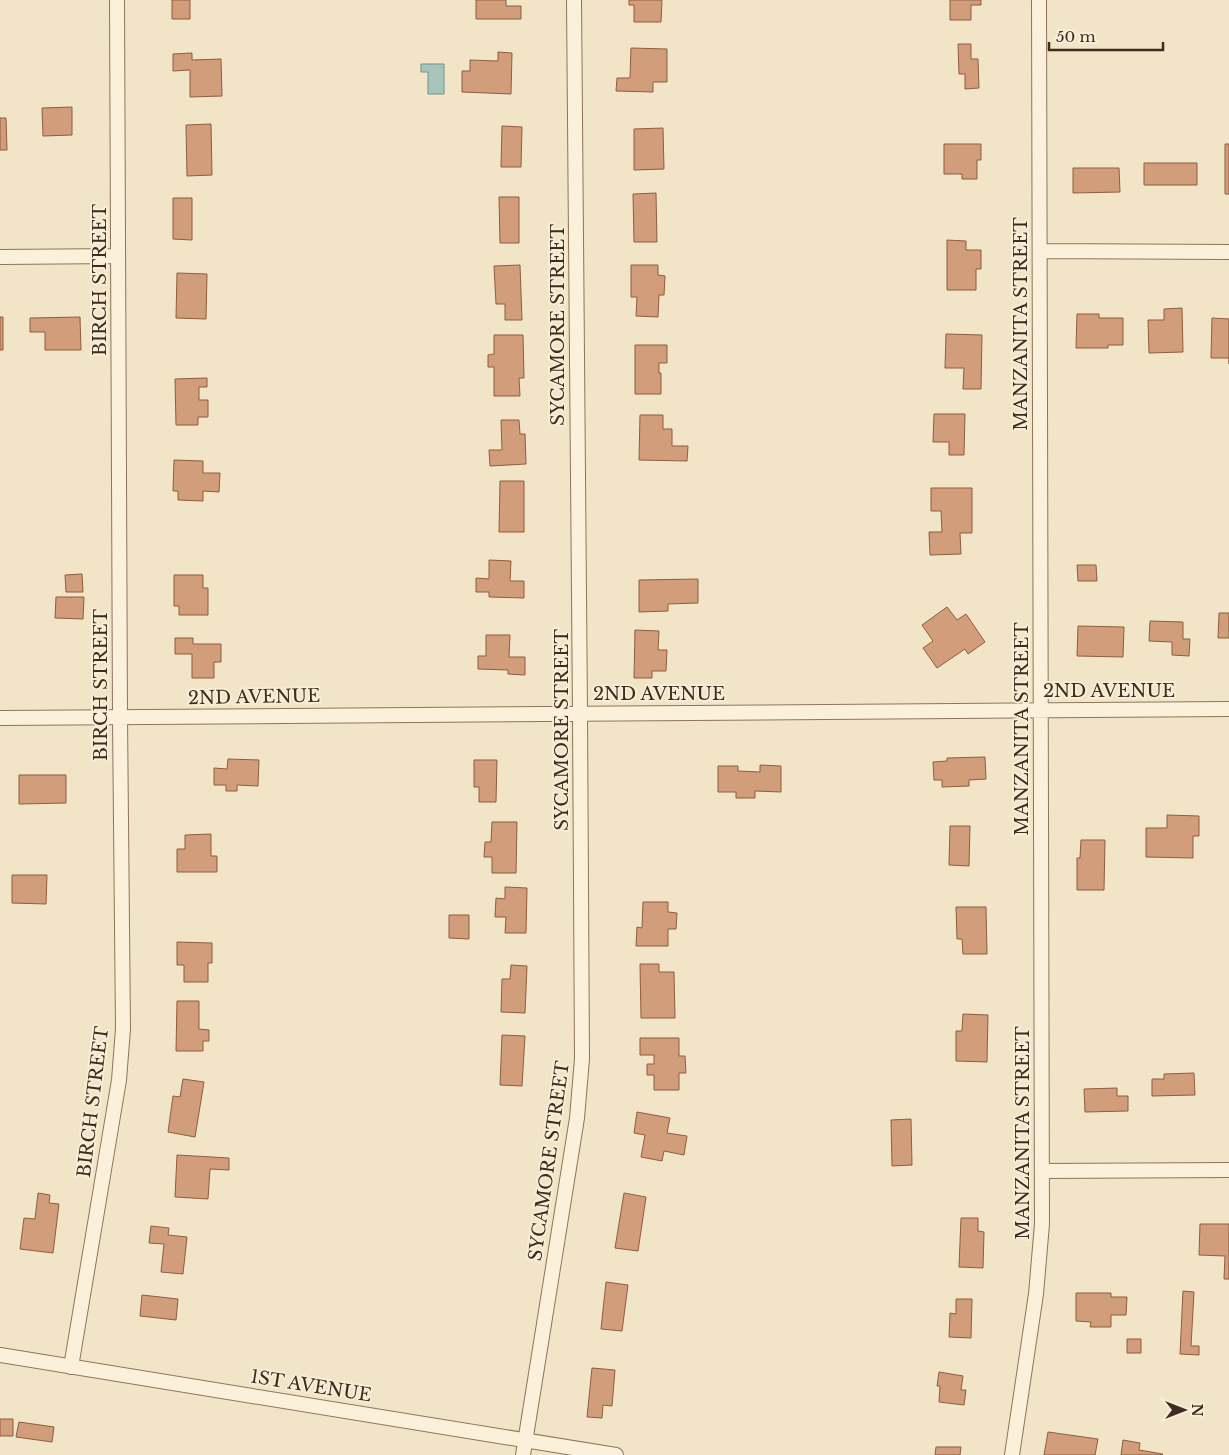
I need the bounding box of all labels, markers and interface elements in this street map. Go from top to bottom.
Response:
scale bar [1049,20,1163,52]
text: 50 m [1056,27,1096,46]
street label: BIRCH STREET [89,203,111,356]
street label: MANZANITA STREET [1010,217,1032,431]
street label: SYCAMORE STREET [547,224,569,426]
street label: BIRCH STREET [90,608,112,761]
street label: MANZANITA STREET [1011,622,1033,836]
street label: SYCAMORE STREET [551,629,573,831]
street label: 2ND AVENUE [1043,680,1175,702]
street label: 2ND AVENUE [593,683,725,705]
street label: 2ND AVENUE [188,685,320,709]
street label: BIRCH STREET [73,1025,113,1179]
street label: MANZANITA STREET [1012,1026,1034,1240]
street label: SYCAMORE STREET [524,1059,574,1262]
street label: 1ST AVENUE [249,1366,373,1406]
north arrow [1159,1385,1209,1435]
text: N [1188,1403,1206,1417]

